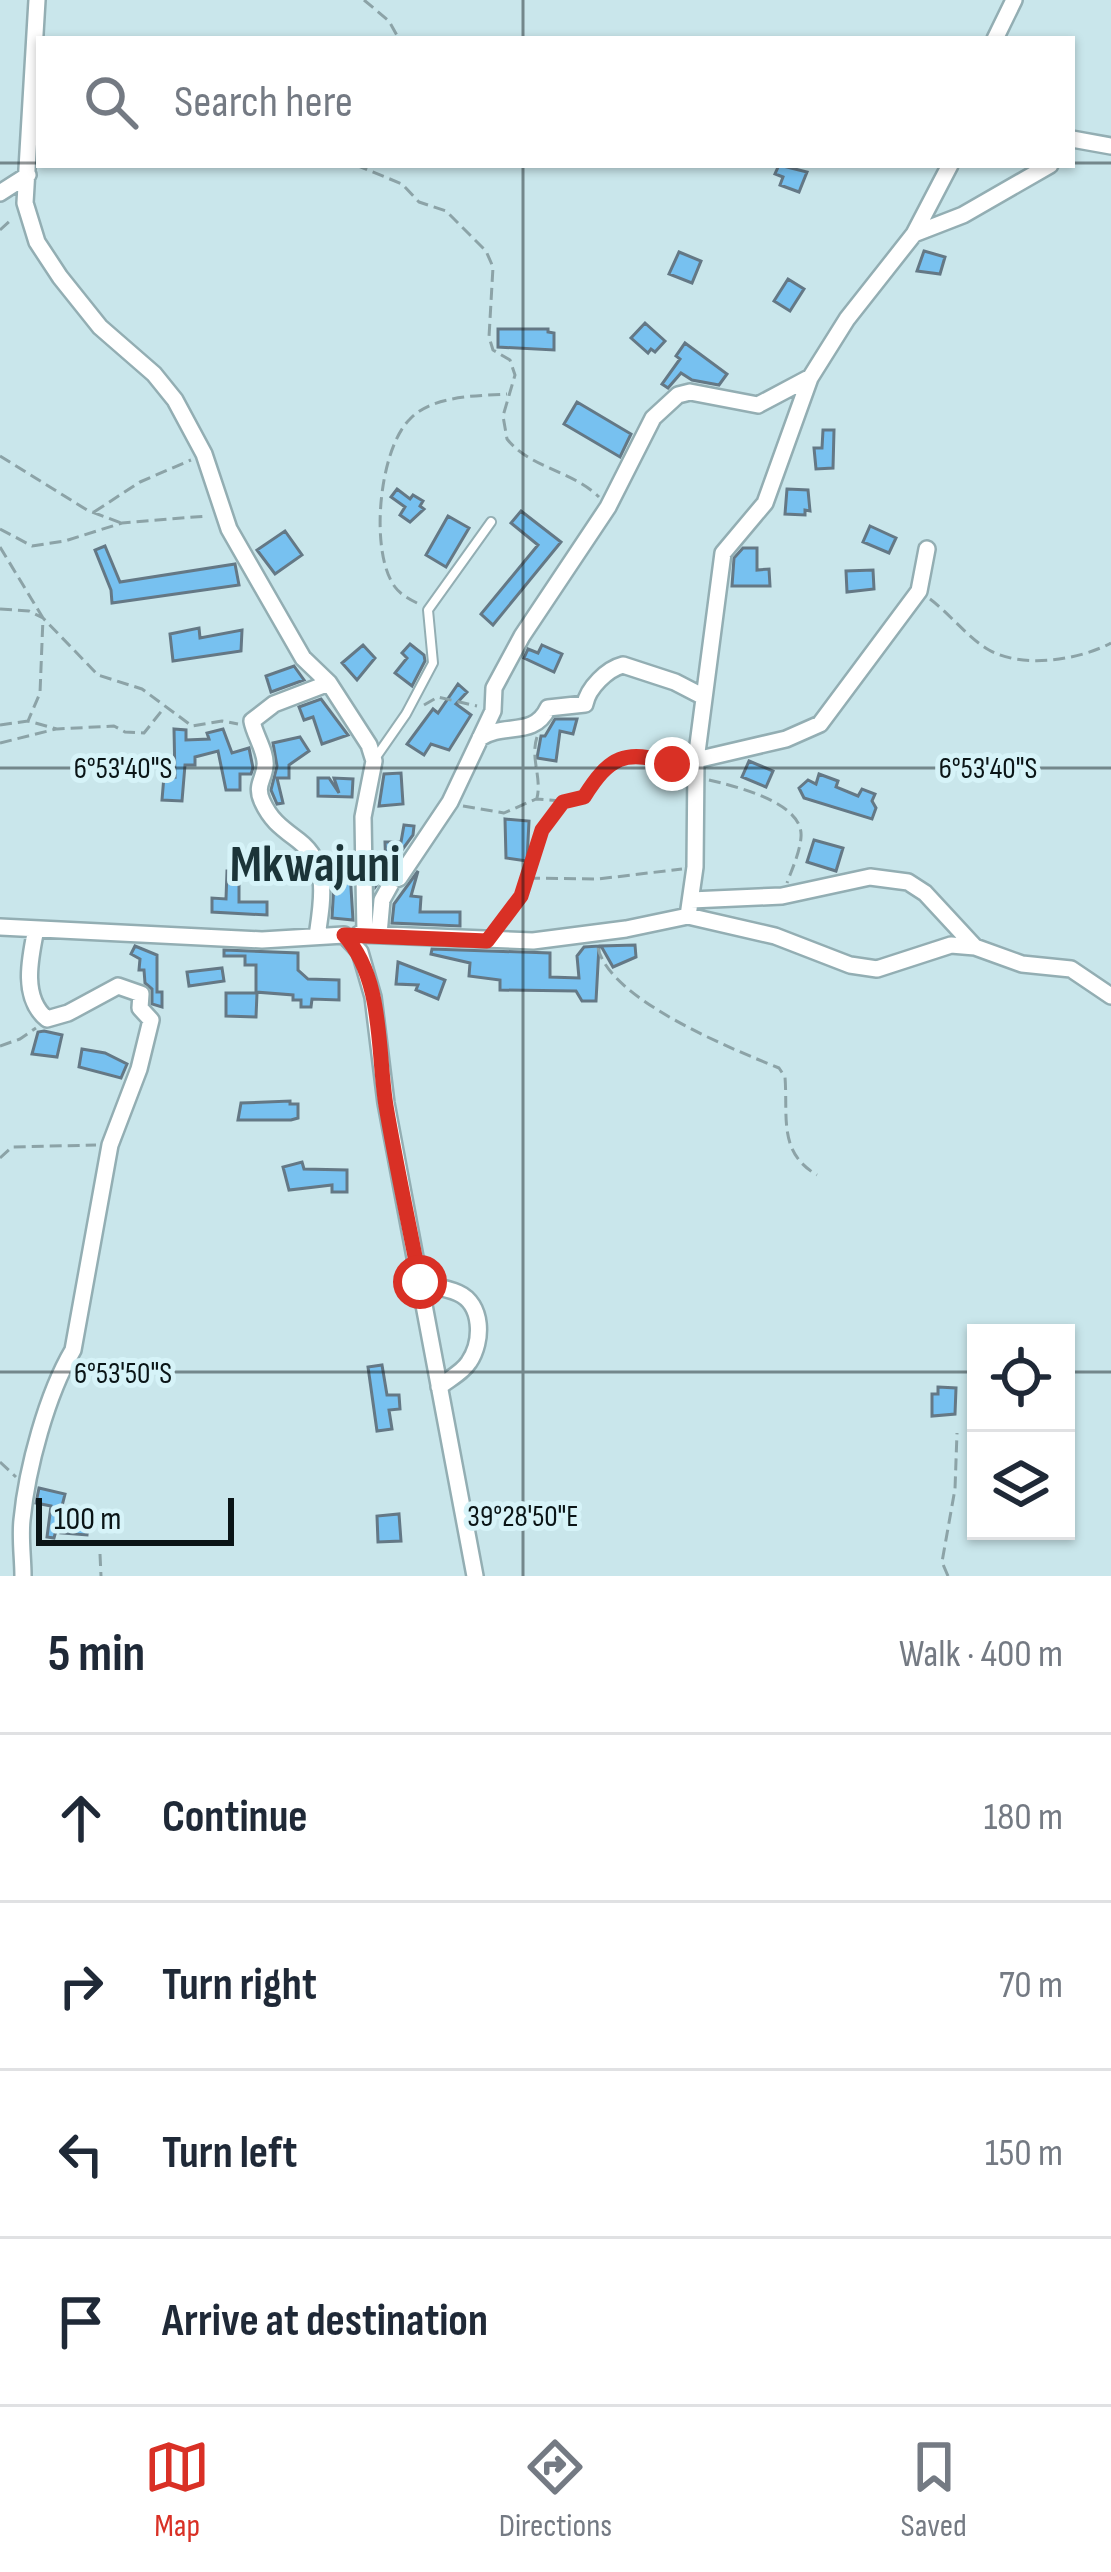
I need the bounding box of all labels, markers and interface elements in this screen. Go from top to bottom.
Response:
search box [36,36,1075,168]
icon: search [78,69,144,135]
text: Search here [174,75,353,130]
route end [645,737,699,791]
text: 6°53'40"S [74,751,172,787]
text: 6°53'40"S [939,751,1037,787]
district label: Mkwajuni [230,835,400,896]
route start [393,1255,447,1309]
map controls [967,1324,1075,1540]
button: locate [967,1324,1075,1432]
text: 6°53'50"S [74,1356,172,1392]
button: layers [967,1432,1075,1540]
scale bar [36,1492,234,1545]
text: 100 m [54,1499,121,1539]
text: 39°28'50"E [467,1499,579,1535]
text: 5 min [48,1624,145,1685]
text: Walk · 400 m [899,1631,1063,1678]
icon: ahead [48,1785,114,1851]
text: Continue [162,1790,308,1845]
text: 180 m [984,1794,1063,1841]
icon: right [48,1953,114,2019]
text: Turn right [162,1958,317,2013]
text: 70 m [999,1962,1063,2009]
icon: left [48,2121,114,2187]
text: Turn left [162,2126,297,2181]
text: 150 m [985,2130,1063,2177]
icon: arrive [48,2289,114,2355]
text: Arrive at destination [162,2294,488,2349]
tab: Map [144,2434,210,2546]
tab: Directions [499,2434,612,2546]
tab: Saved [901,2434,967,2546]

